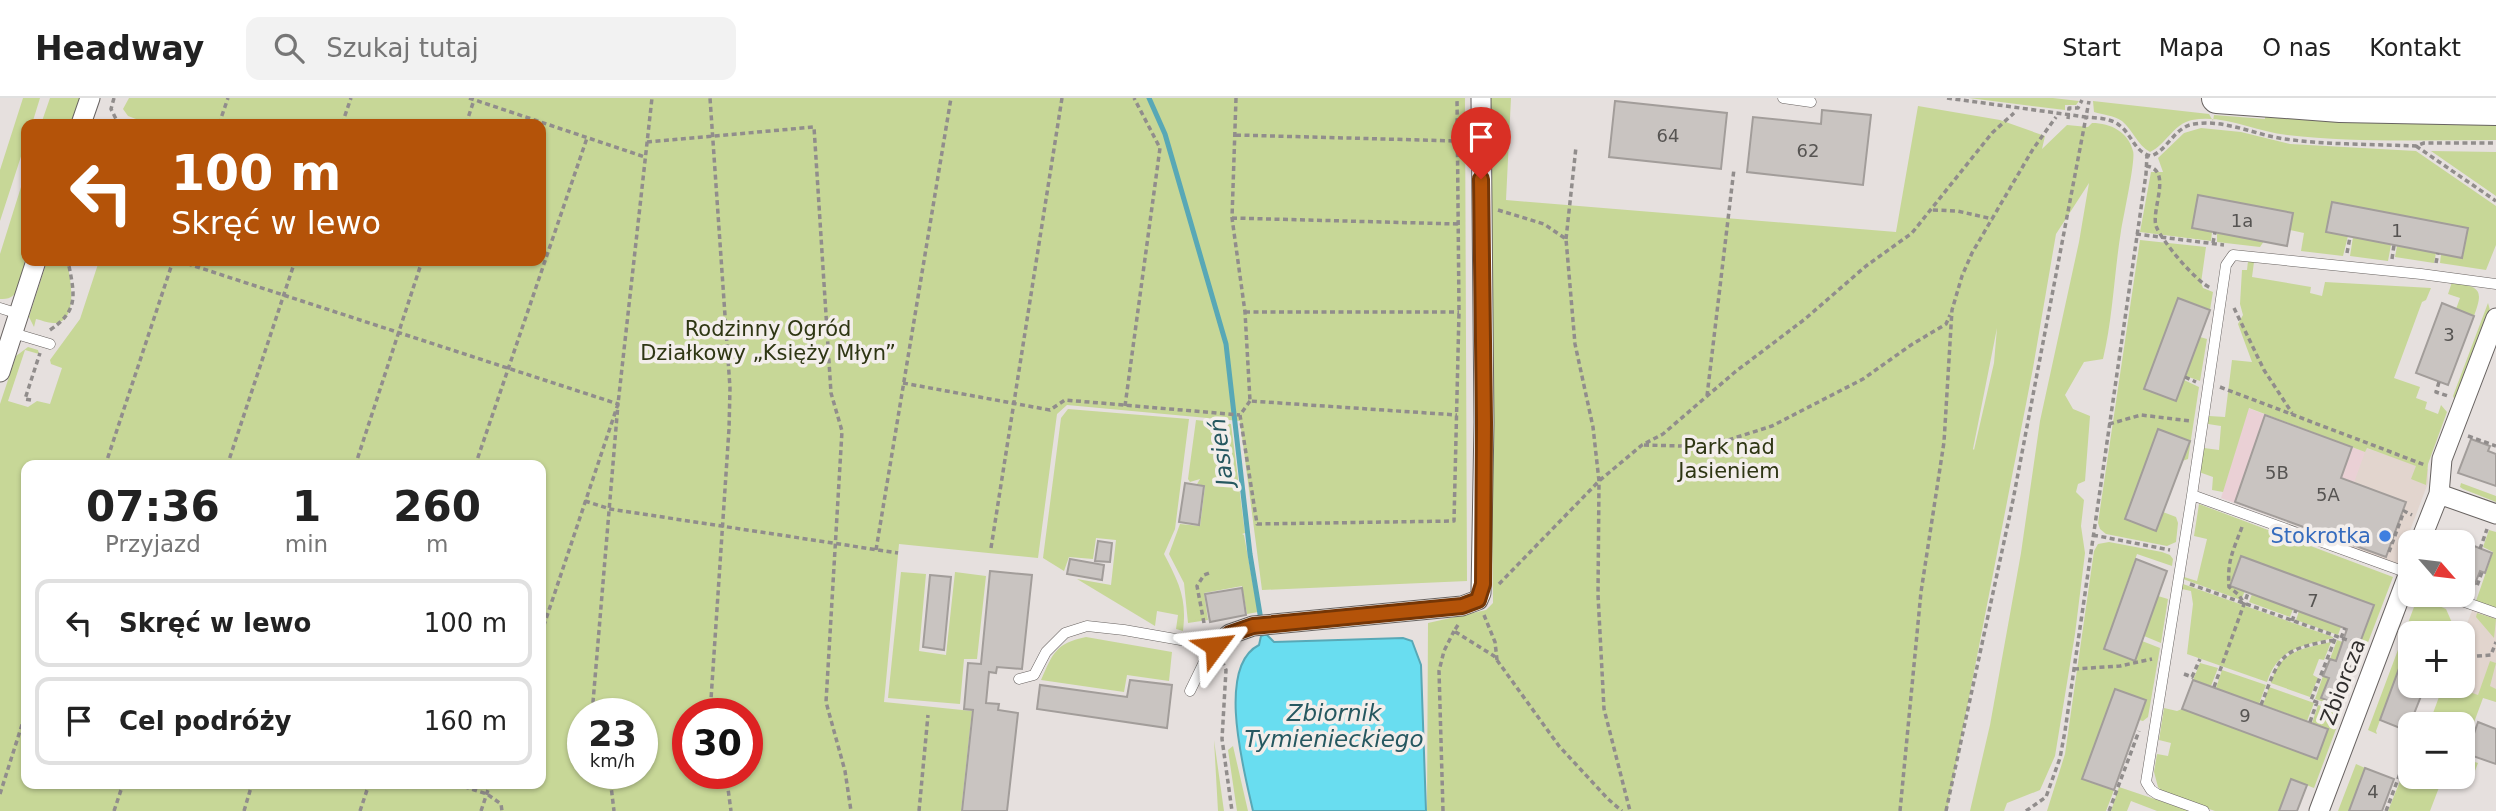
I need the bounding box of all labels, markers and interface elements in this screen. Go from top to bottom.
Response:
search box [246,17,736,80]
text: Headway [35,29,204,68]
icon: search [270,29,308,67]
text: Szukaj tutaj [326,33,479,63]
text: Start [2062,34,2121,62]
text: Mapa [2159,34,2224,62]
text: O nas [2262,34,2331,62]
text: Kontakt [2369,34,2461,62]
pin [1451,107,1511,179]
icon: arrive [1462,118,1500,156]
house number: 64 [1657,125,1679,146]
house number: 62 [1797,140,1819,161]
text: 100 m [171,145,341,202]
icon: left [56,147,147,238]
text: Skręć w lewo [171,204,381,242]
house number: 1a [2231,210,2253,231]
house number: 1 [2391,220,2403,241]
park label: Rodzinny Ogród Działkowy „Księży Młyn” [640,317,896,365]
house number: 3 [2443,324,2455,345]
water label: Jasień [1204,417,1239,491]
park label: Park nad Jasieniem [1676,435,1780,483]
house number: 5B [2265,462,2289,483]
text: 07:36 [86,482,220,531]
text: 1 [292,482,321,531]
text: 260 [393,482,481,531]
house number: 5A [2316,484,2341,505]
place label: Stokrotka [2271,524,2371,548]
marker: Stokrotka [2377,528,2393,544]
north arrow [2398,530,2474,607]
map controls [2398,530,2475,789]
text: Przyjazd [105,531,201,557]
text: min [285,531,328,557]
text: m [426,531,448,557]
house number: 7 [2307,590,2319,611]
icon: left [60,604,98,642]
text: Skręć w lewo [119,608,311,638]
text: 100 m [424,608,507,638]
position arrow [1178,609,1252,683]
button: + [2398,621,2475,698]
street label: Zbiorcza [2316,636,2370,728]
speed limit sign: 30 [672,698,763,789]
water label: Zbiornik Tymienieckiego [1245,700,1423,752]
icon: arrive [60,702,98,740]
house number: 9 [2239,705,2251,726]
text: Cel podróży [119,706,292,736]
text: 160 m [424,706,507,736]
button: − [2398,712,2475,789]
text: 23 [588,714,637,754]
text: km/h [590,750,635,771]
house number: 4 [2367,781,2379,802]

